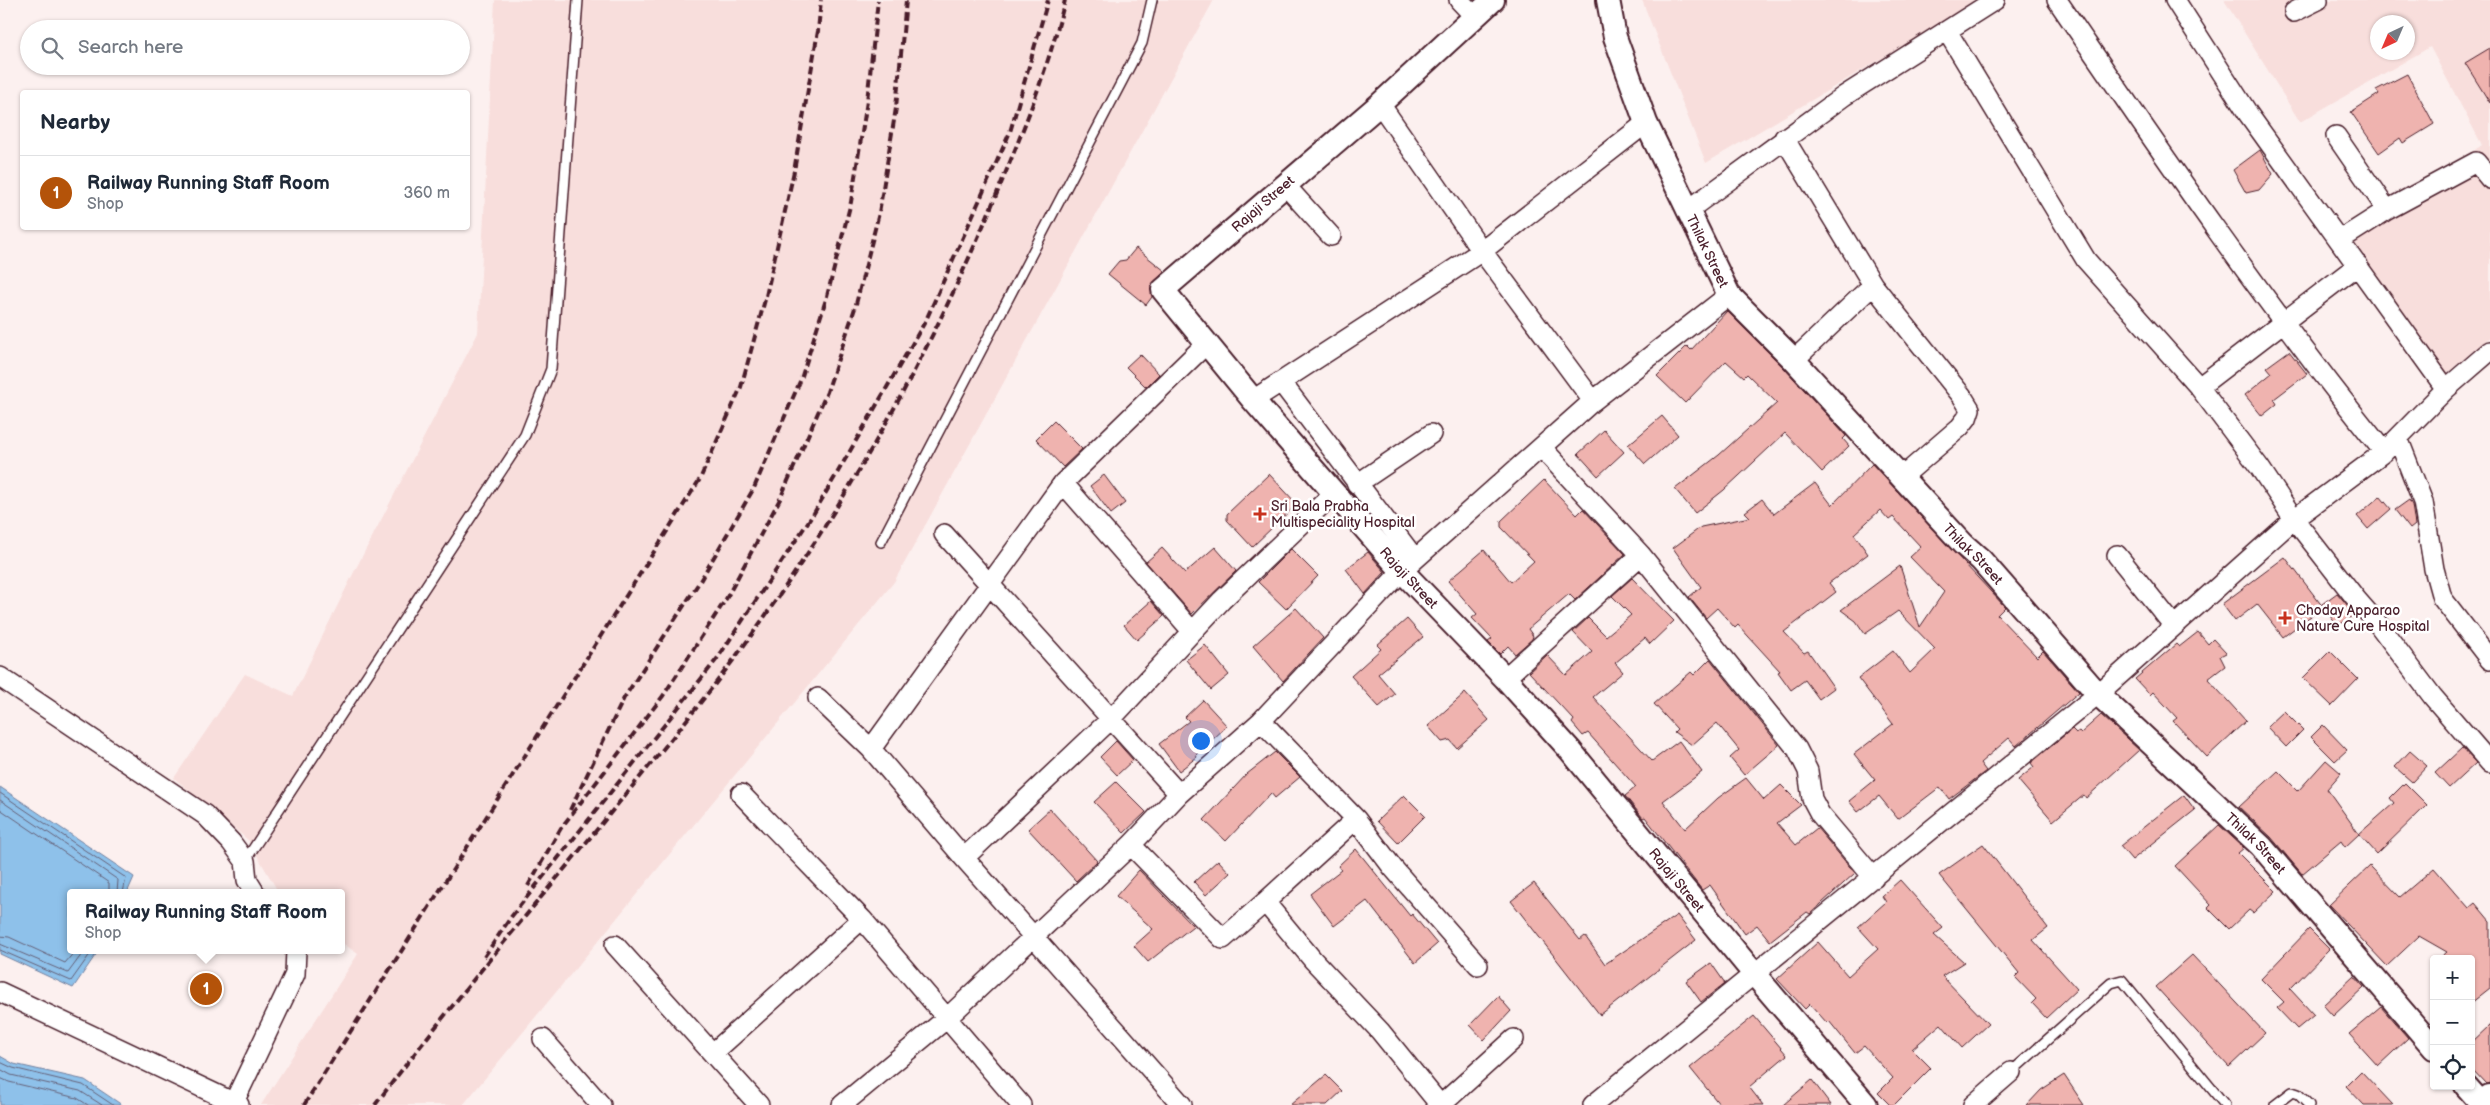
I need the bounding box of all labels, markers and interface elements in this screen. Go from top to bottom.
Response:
north arrow [2370,15,2415,60]
search box [20,20,470,75]
icon: search [38,34,66,62]
text: Search here [78,36,183,59]
text: Nearby [40,110,110,135]
text: Railway Running Staff Room [87,172,330,195]
street label: Rajaji Street [1228,172,1298,236]
text: 1 [53,184,59,203]
text: 360 m [403,184,450,203]
text: Shop [87,195,124,214]
street label: Thilak Street [1683,212,1733,291]
place label: Sri Bala Prabha Multispeciality Hospital [1271,498,1415,531]
marker: Sri Bala Prabha Multispeciality Hospital [1253,507,1267,521]
street label: Thilak Street [1940,520,2007,588]
street label: Rajaji Street [1376,543,1442,612]
place label: Choday Apparao Nature Cure Hospital [2296,602,2429,635]
marker: Choday Apparao Nature Cure Hospital [2278,611,2292,625]
your location [1188,728,1214,754]
street label: Thilak Street [2222,809,2290,878]
street label: Rajaji Street [1646,844,1709,916]
popup [67,889,345,954]
text: Railway Running Staff Room [85,901,327,924]
text: Shop [85,924,122,943]
map controls [2430,955,2475,1090]
button: + [2430,955,2475,1000]
pin: 1 [190,970,222,1008]
button: − [2430,1000,2475,1045]
button: locate [2430,1045,2475,1090]

